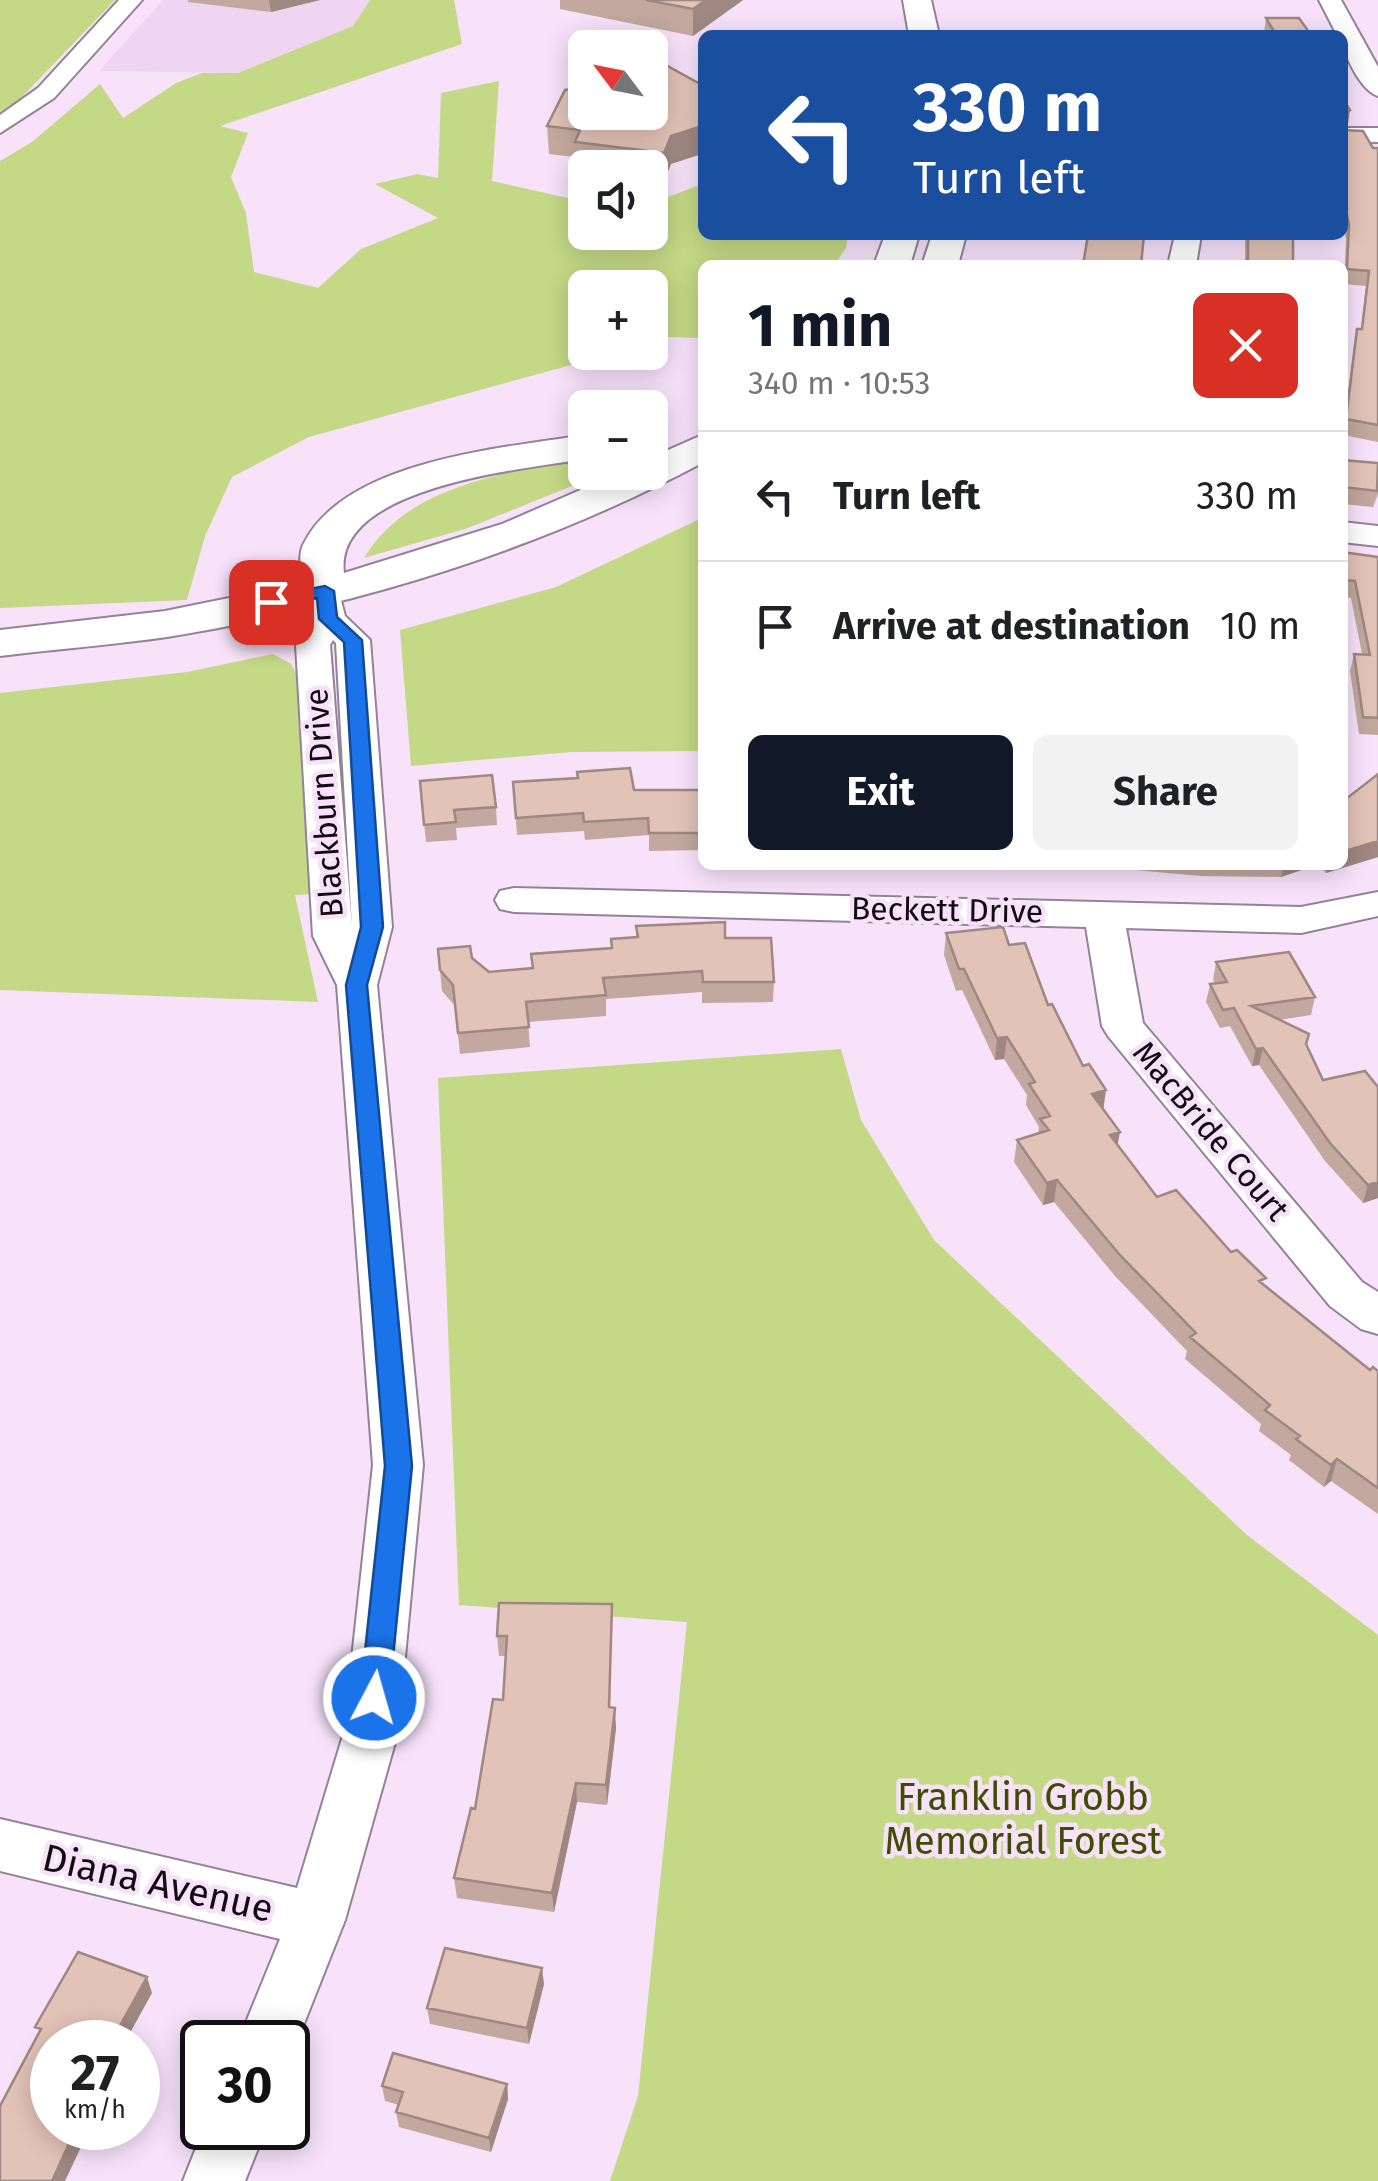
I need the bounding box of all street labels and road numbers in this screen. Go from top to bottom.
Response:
street label: Blackburn Drive [297,687,351,919]
street label: Beckett Drive [851,889,1043,931]
street label: MacBride Court [1125,1034,1297,1229]
street label: Diana Avenue [38,1834,278,1932]

